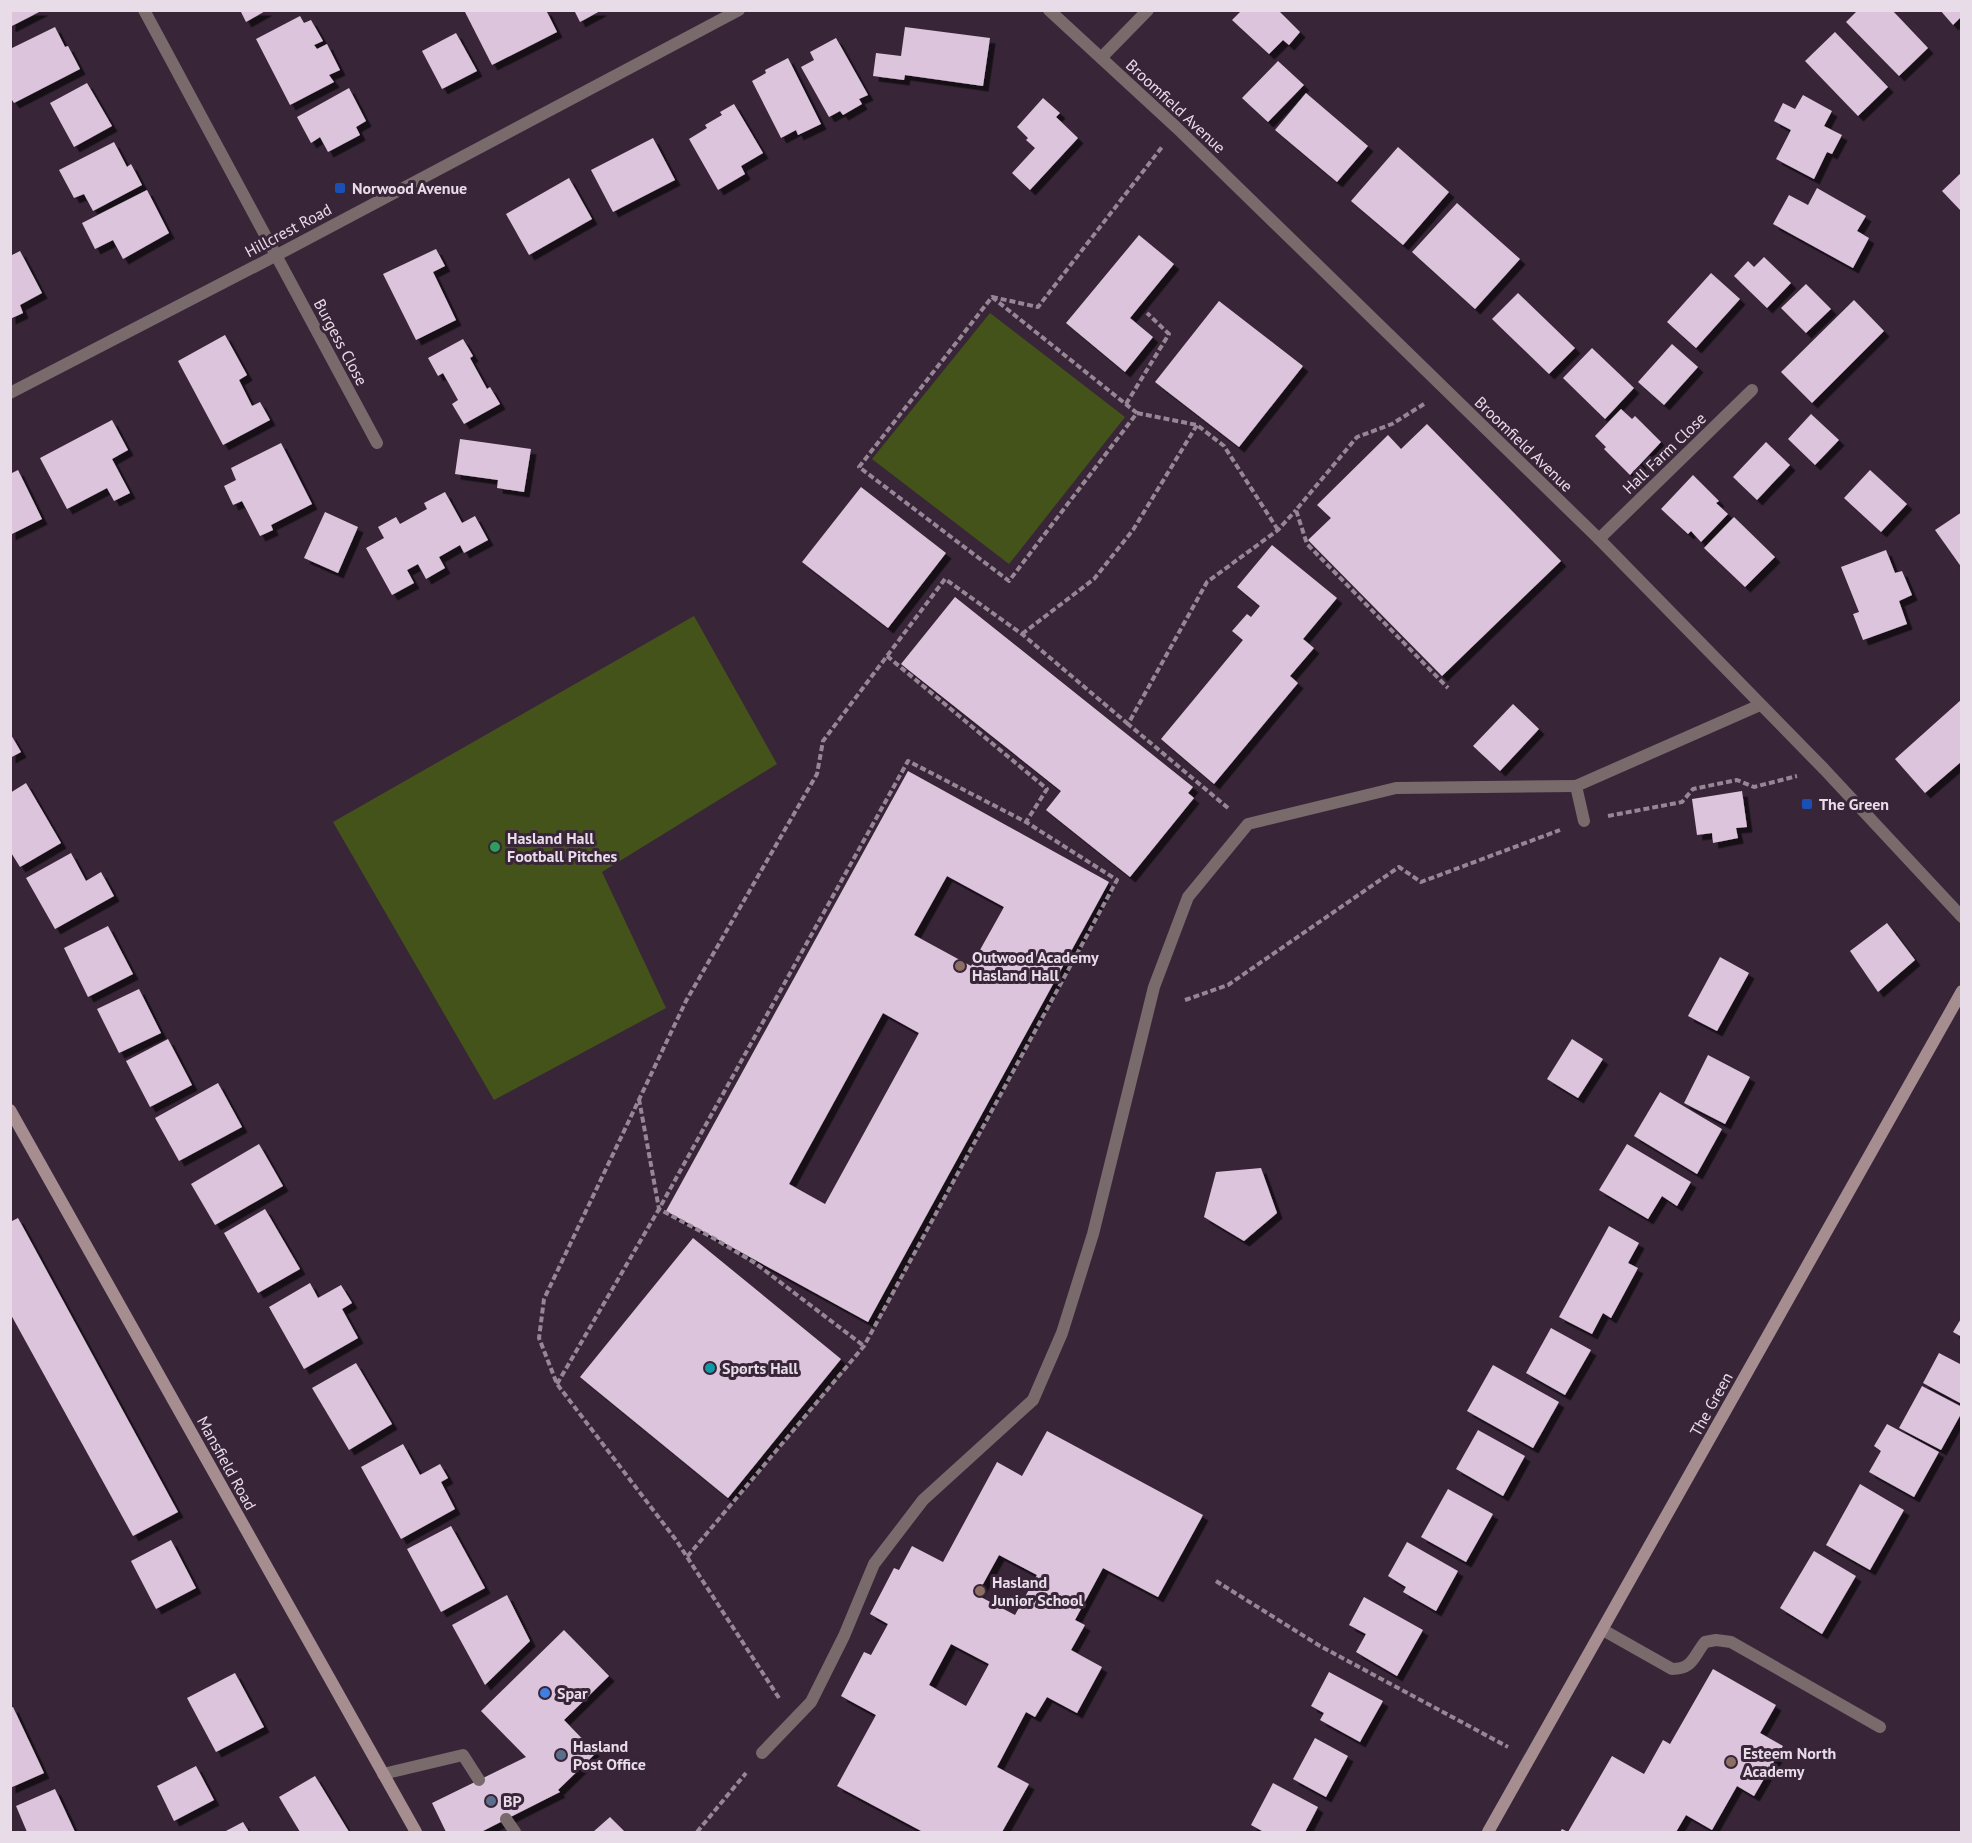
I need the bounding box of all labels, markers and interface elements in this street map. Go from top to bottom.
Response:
street label: Broomfield Avenue [1122,55,1230,157]
place label: Norwood Avenue [352,178,467,198]
marker: Norwood Avenue [333,181,347,195]
street label: Hillcrest Road [241,199,335,261]
street label: Burgess Close [310,295,372,389]
street label: Broomfield Avenue [1471,392,1577,496]
street label: Hall Farm Close [1618,408,1710,498]
place label: The Green [1819,794,1889,814]
marker: The Green [1800,797,1814,811]
place label: Hasland Hall Football Pitches [507,828,618,866]
marker: Hasland Hall Football Pitches [488,840,502,854]
place label: Outwood Academy Hasland Hall [972,947,1099,985]
marker: Outwood Academy Hasland Hall [953,959,967,973]
place label: Sports Hall [722,1358,798,1378]
marker: Sports Hall [703,1361,717,1375]
street label: The Green [1685,1368,1737,1440]
street label: Mansfield Road [193,1413,261,1513]
place label: Hasland Junior School [991,1572,1084,1610]
marker: Hasland Junior School [973,1584,987,1598]
place label: Spar [557,1683,588,1703]
marker: Spar [538,1686,552,1700]
place label: Hasland Post Office [573,1736,646,1774]
place label: Esteem North Academy [1743,1743,1836,1781]
marker: Hasland Post Office [554,1748,568,1762]
marker: Esteem North Academy [1724,1755,1738,1769]
place label: BP [503,1791,522,1811]
marker: BP [484,1794,498,1808]

